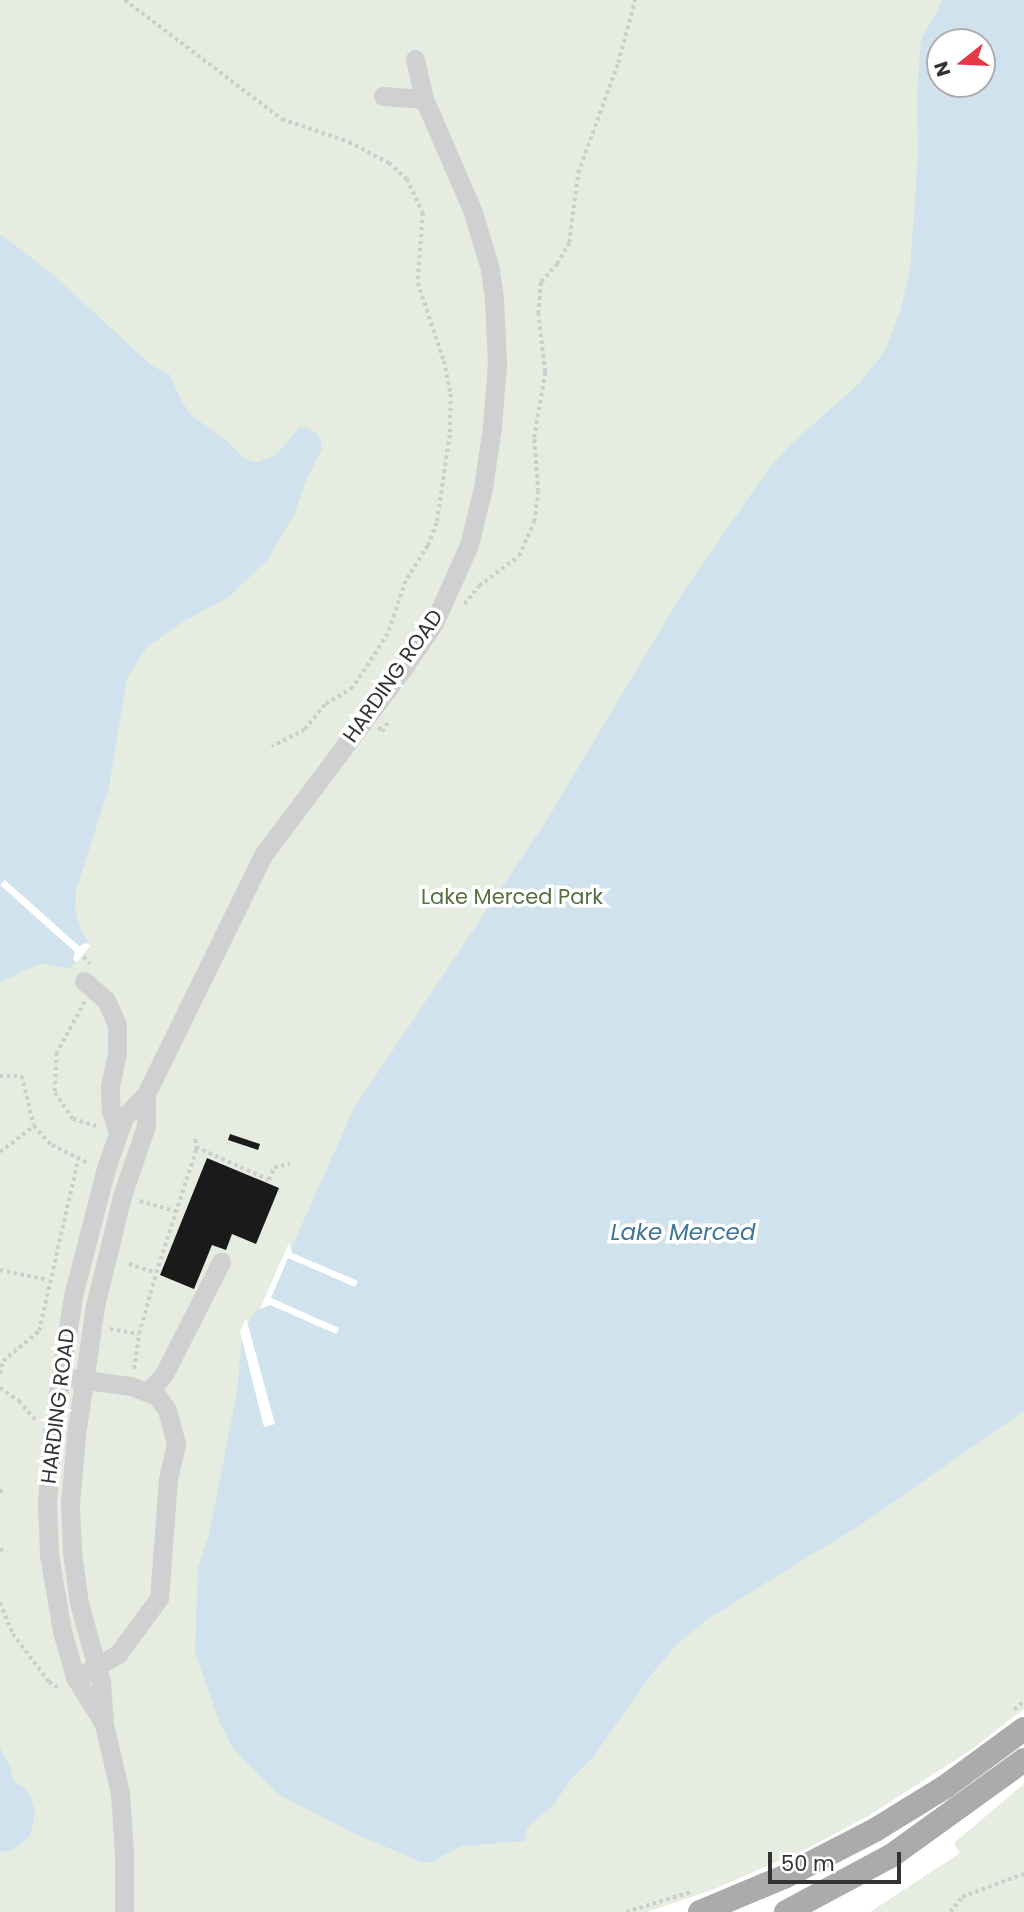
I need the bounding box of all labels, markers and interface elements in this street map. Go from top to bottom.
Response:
north arrow [926,28,996,98]
text: N [927,58,958,80]
street label: HARDING ROAD [338,605,448,747]
park label: Lake Merced Park [421,884,603,910]
water label: Lake Merced [611,1218,755,1246]
street label: HARDING ROAD [36,1327,80,1485]
scale bar [772,1839,905,1883]
text: 50 m [781,1849,835,1878]

